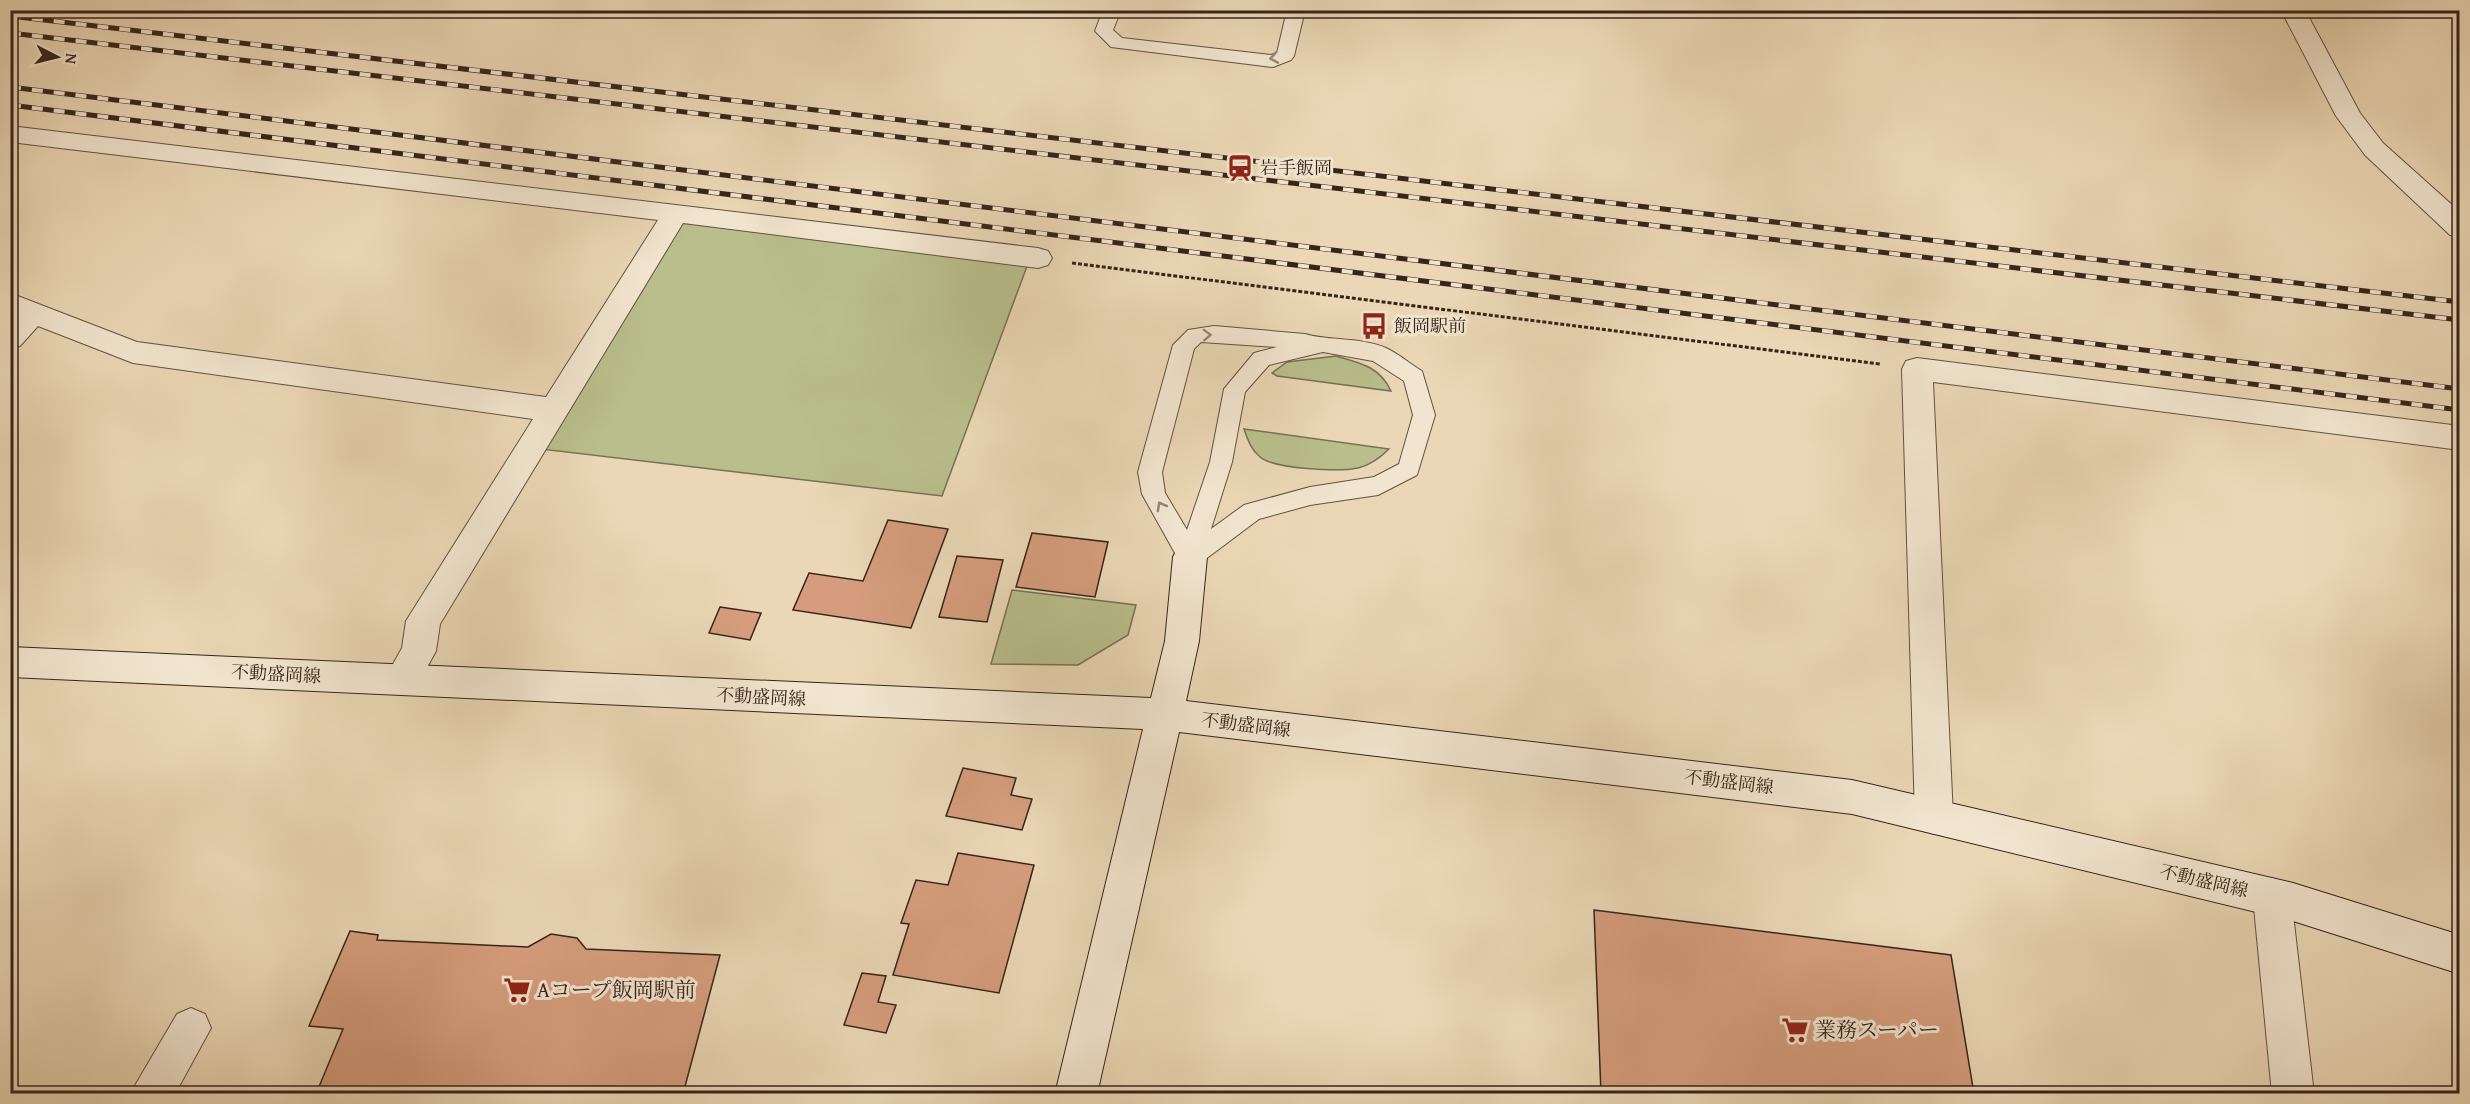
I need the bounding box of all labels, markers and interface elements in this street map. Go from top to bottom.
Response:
north arrow [27,27,87,87]
one-way arrow [1269,51,1279,64]
text: N [59,52,84,66]
station icon: 岩手飯岡 [1225,153,1255,183]
place label: 岩手飯岡 [1260,154,1332,181]
bus stop icon: 飯岡駅前 [1359,311,1389,341]
place label: 飯岡駅前 [1394,312,1466,339]
one-way arrow [1203,328,1212,341]
one-way arrow [1157,502,1169,512]
street label: 不動盛岡線 [230,658,322,689]
street label: 不動盛岡線 [715,681,807,712]
street label: 不動盛岡線 [1200,706,1292,743]
street label: 不動盛岡線 [1683,763,1775,800]
street label: 不動盛岡線 [2157,857,2251,904]
place label: Aコープ飯岡駅前 [537,974,696,1005]
supermarket icon: Aコープ飯岡駅前 [502,975,532,1005]
place label: 業務スーパー [1815,1014,1939,1045]
supermarket icon: 業務スーパー [1780,1015,1810,1045]

